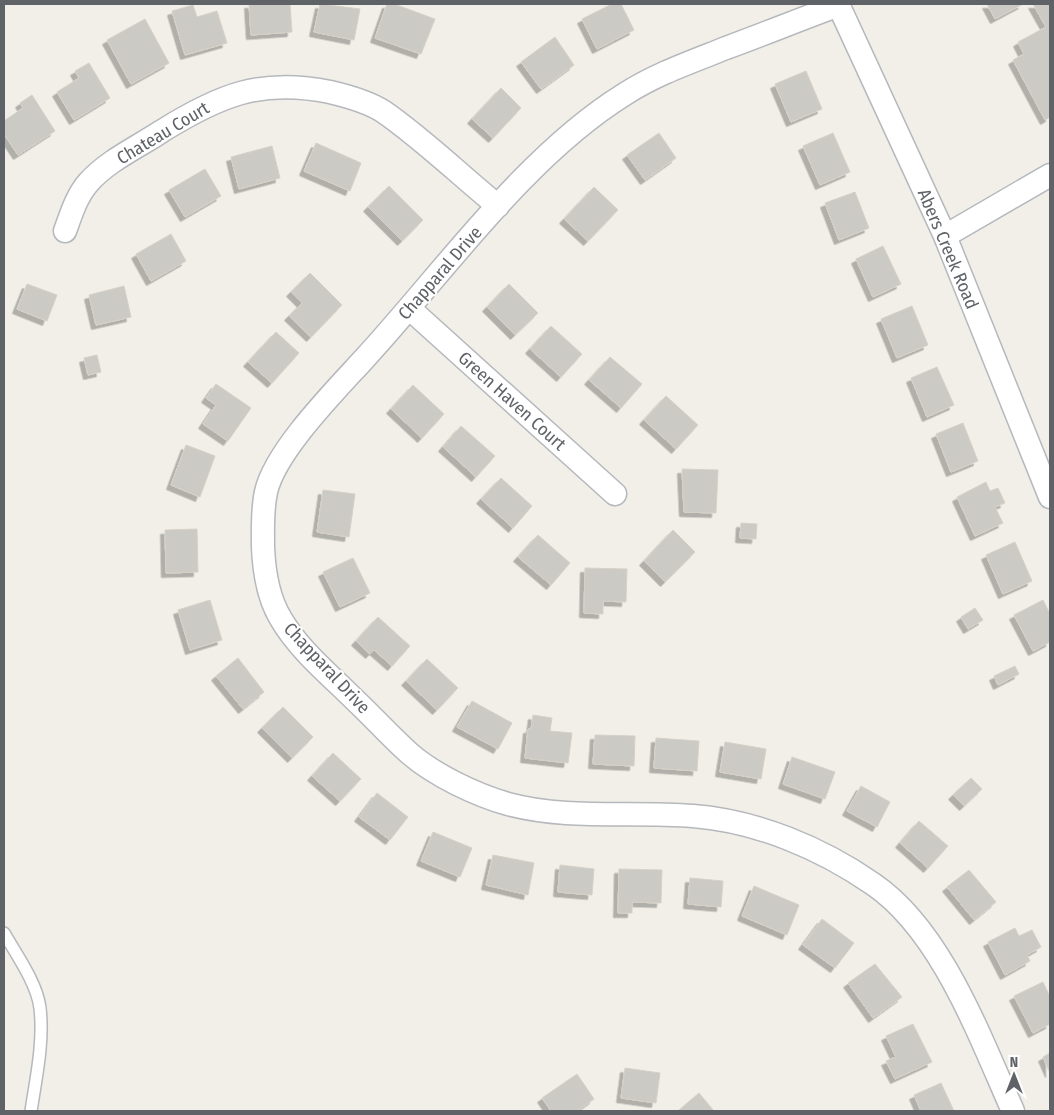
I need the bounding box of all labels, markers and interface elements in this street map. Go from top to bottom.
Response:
street label: Chateau Court [113,97,213,169]
street label: Abers Creek Road [913,186,983,312]
street label: Chapparal Drive [393,222,487,324]
street label: Green Haven Court [454,347,571,455]
street label: Chapparal Drive [279,618,375,718]
north arrow [989,1050,1039,1100]
text: N [1010,1054,1018,1071]

